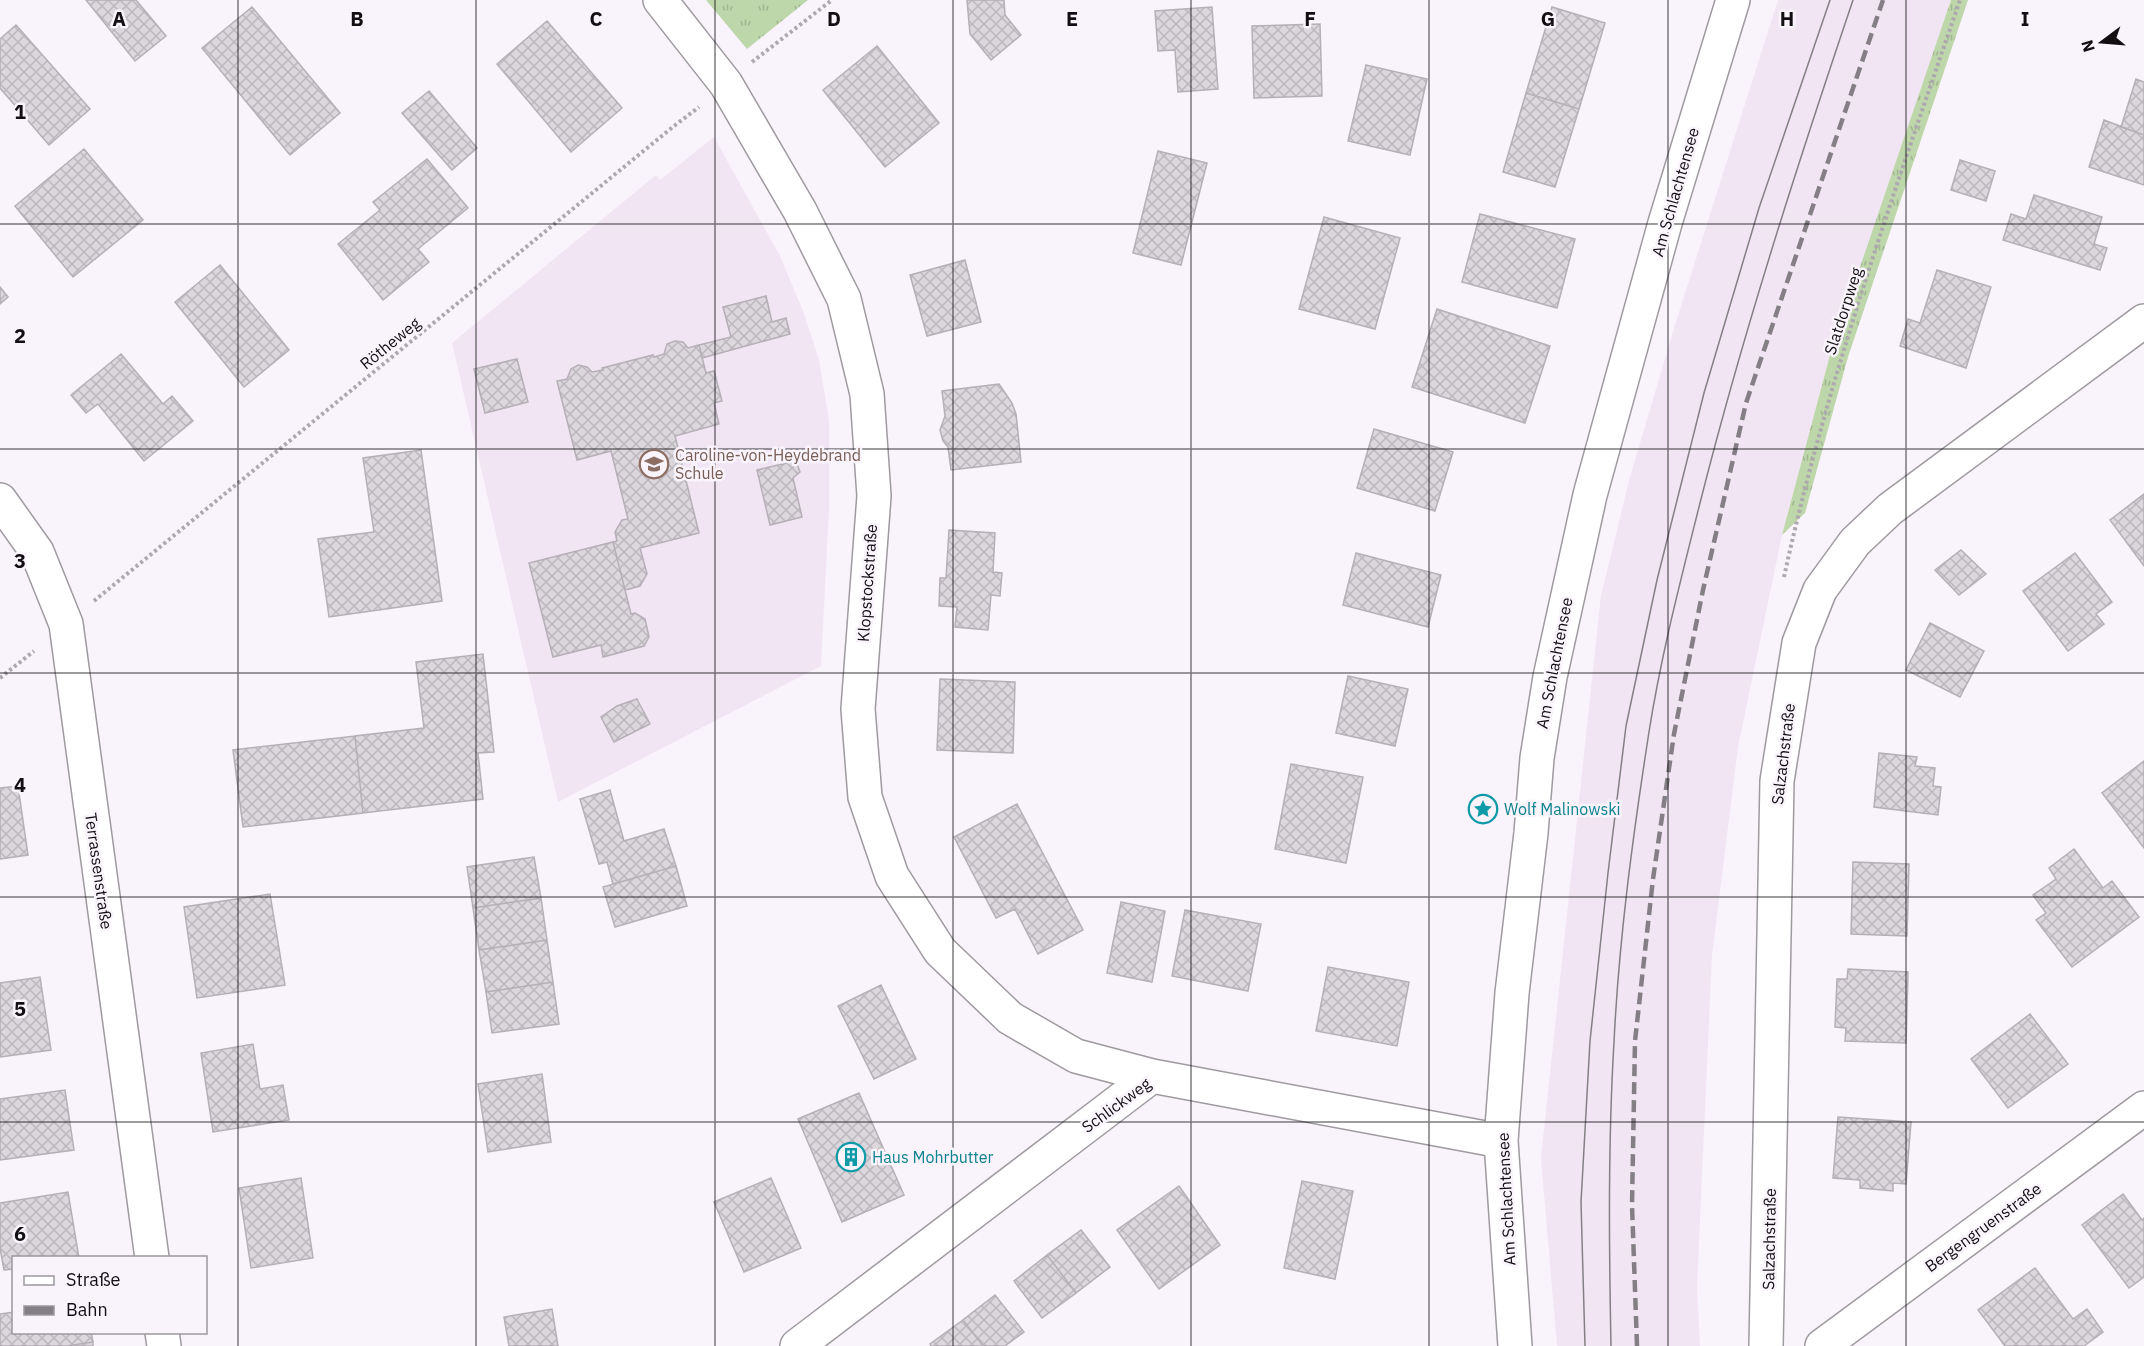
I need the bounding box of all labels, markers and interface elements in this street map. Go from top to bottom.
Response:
text: A [112,5,126,32]
text: B [350,5,364,32]
text: C [589,5,603,32]
text: D [827,5,841,32]
text: E [1066,5,1078,32]
text: F [1304,5,1316,32]
text: G [1541,5,1555,32]
text: H [1780,5,1794,32]
text: I [2021,5,2029,32]
north arrow [2072,12,2132,72]
text: N [2076,38,2099,54]
text: 1 [14,98,26,125]
street label: Am Schlachtensee [1647,125,1703,259]
street label: Slatdorpweg [1820,264,1867,357]
street label: Rötheweg [356,312,425,373]
text: 2 [14,322,26,349]
place label: Caroline-von-Heydebrand Schule [675,445,861,483]
school or university icon: Caroline-von-Heydebrand Schule [638,448,670,480]
street label: Klopstockstraße [853,523,881,643]
text: 3 [14,547,26,574]
street label: Am Schlachtensee [1531,595,1577,730]
street label: Salzachstraße [1767,702,1799,806]
text: 4 [14,771,26,798]
place icon: Wolf Malinowski [1467,793,1499,825]
place label: Wolf Malinowski [1504,799,1621,819]
street label: Terrassenstraße [81,812,117,931]
text: 5 [14,995,26,1022]
street label: Schlickweg [1077,1073,1155,1137]
street label: Am Schlachtensee [1493,1132,1519,1266]
building icon: Haus Mohrbutter [835,1141,867,1173]
place label: Haus Mohrbutter [872,1147,994,1167]
street label: Bergengruenstraße [1921,1178,2045,1276]
street label: Salzachstraße [1758,1188,1780,1290]
text: 6 [14,1220,26,1247]
legend [12,1256,207,1334]
text: Straße [66,1268,120,1291]
text: Bahn [66,1298,108,1321]

